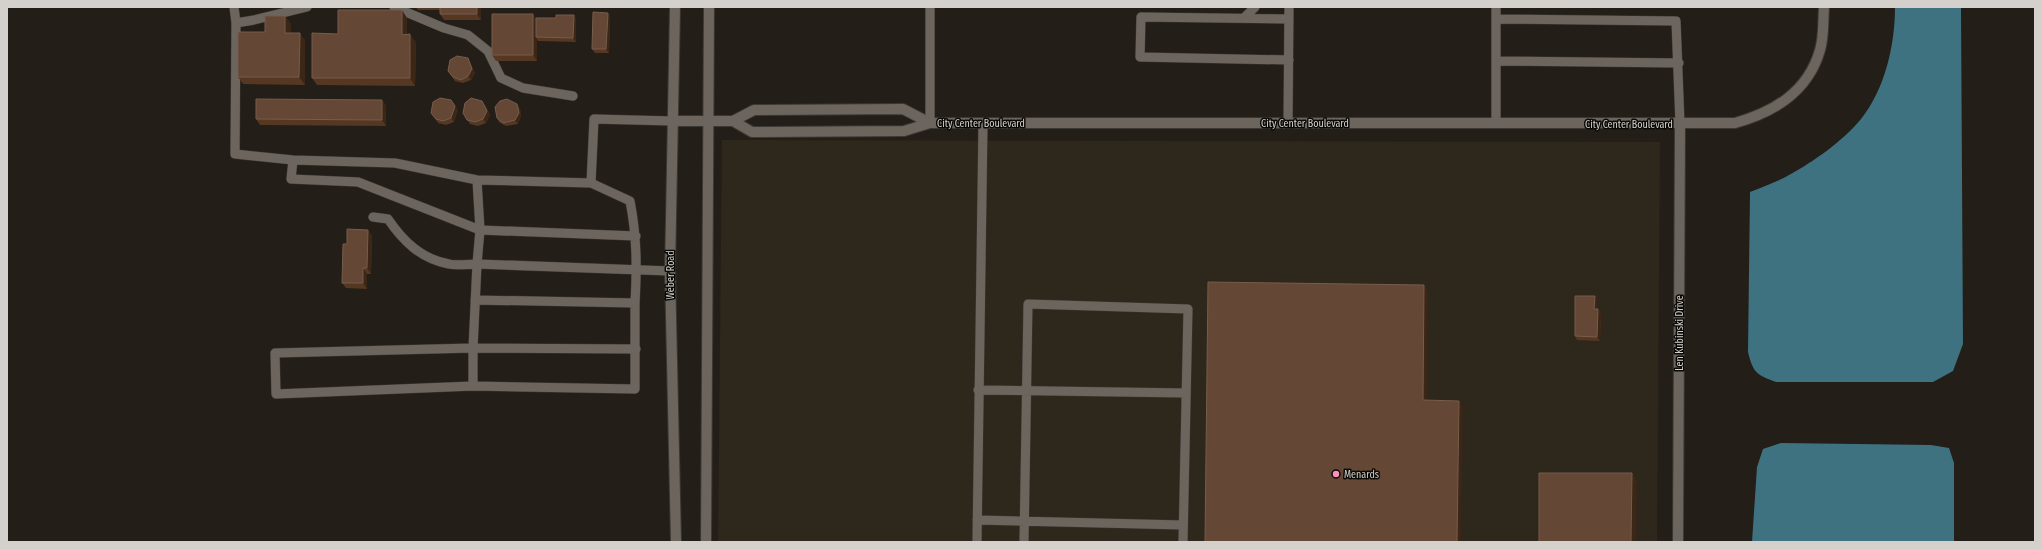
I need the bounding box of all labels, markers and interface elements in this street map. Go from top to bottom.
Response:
street label: City Center Boulevard [937,118,1025,130]
street label: City Center Boulevard [1261,118,1349,130]
street label: City Center Boulevard [1585,119,1673,131]
street label: Weber Road [665,250,677,300]
street label: Len Kubinski Drive [1674,295,1686,371]
marker: Menards [1331,469,1341,479]
place label: Menards [1344,469,1379,481]

